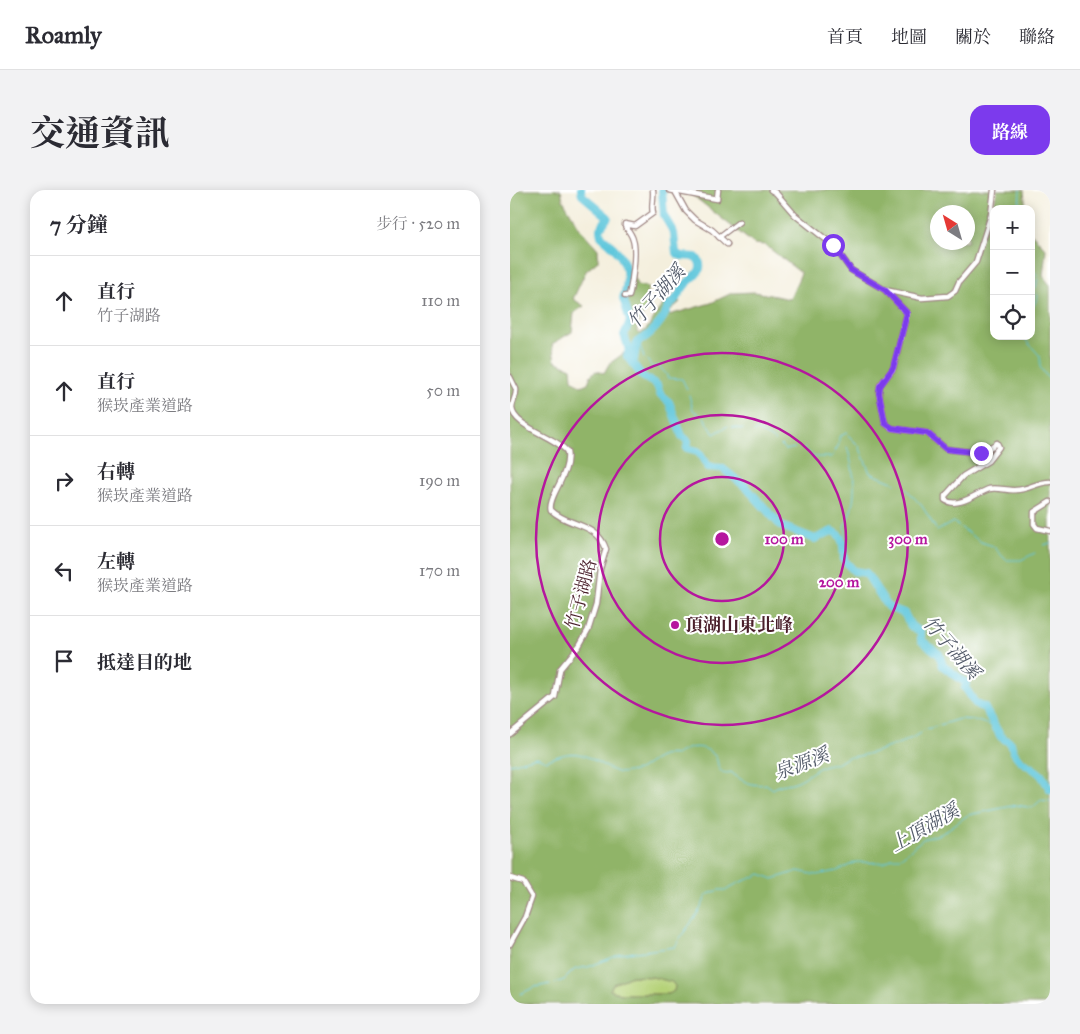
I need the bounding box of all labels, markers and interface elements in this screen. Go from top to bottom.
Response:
text: Roamly [25,20,102,50]
text: 首頁 [827,26,863,48]
text: 地圖 [891,26,927,48]
text: 關於 [955,26,991,48]
text: 聯絡 [1019,26,1055,48]
button: 路線 [970,105,1050,155]
text: 交通資訊 [30,112,170,155]
north arrow [930,205,975,250]
map controls [990,205,1035,340]
button: + [990,205,1035,250]
text: 7 分鐘 [50,212,108,238]
text: 步行 · 520 m [376,214,460,233]
route start [822,234,845,257]
button: − [990,250,1035,295]
water label: 竹子湖溪 [623,259,691,333]
text: 直行 [97,280,135,303]
icon: ahead [50,287,78,315]
text: 110 m [421,291,460,310]
button: locate [990,295,1035,340]
text: 竹子湖路 [97,306,161,325]
text: 直行 [97,370,135,393]
icon: ahead [50,377,78,405]
text: 50 m [426,381,460,400]
text: 猴崁產業道路 [97,396,193,415]
route end [970,442,993,465]
text: 右轉 [97,460,135,483]
icon: right [50,467,78,495]
text: 190 m [419,471,460,490]
text: 猴崁產業道路 [97,486,193,505]
centre of rings [713,530,731,548]
text: 100 m [764,530,804,548]
text: 300 m [888,530,928,549]
text: 左轉 [97,550,135,573]
street label: 竹子湖路 [561,556,601,632]
icon: left [50,557,78,585]
text: 170 m [419,561,460,580]
text: 200 m [819,573,860,591]
text: 猴崁產業道路 [97,576,193,595]
water label: 竹子湖溪 [918,611,987,685]
place label: 頂湖山東北峰 [685,614,793,636]
marker: 頂湖山東北峰 [669,619,681,631]
icon: arrive [50,647,78,675]
text: 抵達目的地 [97,651,192,674]
water label: 泉源溪 [770,742,834,784]
water label: 上頂湖溪 [886,797,965,856]

